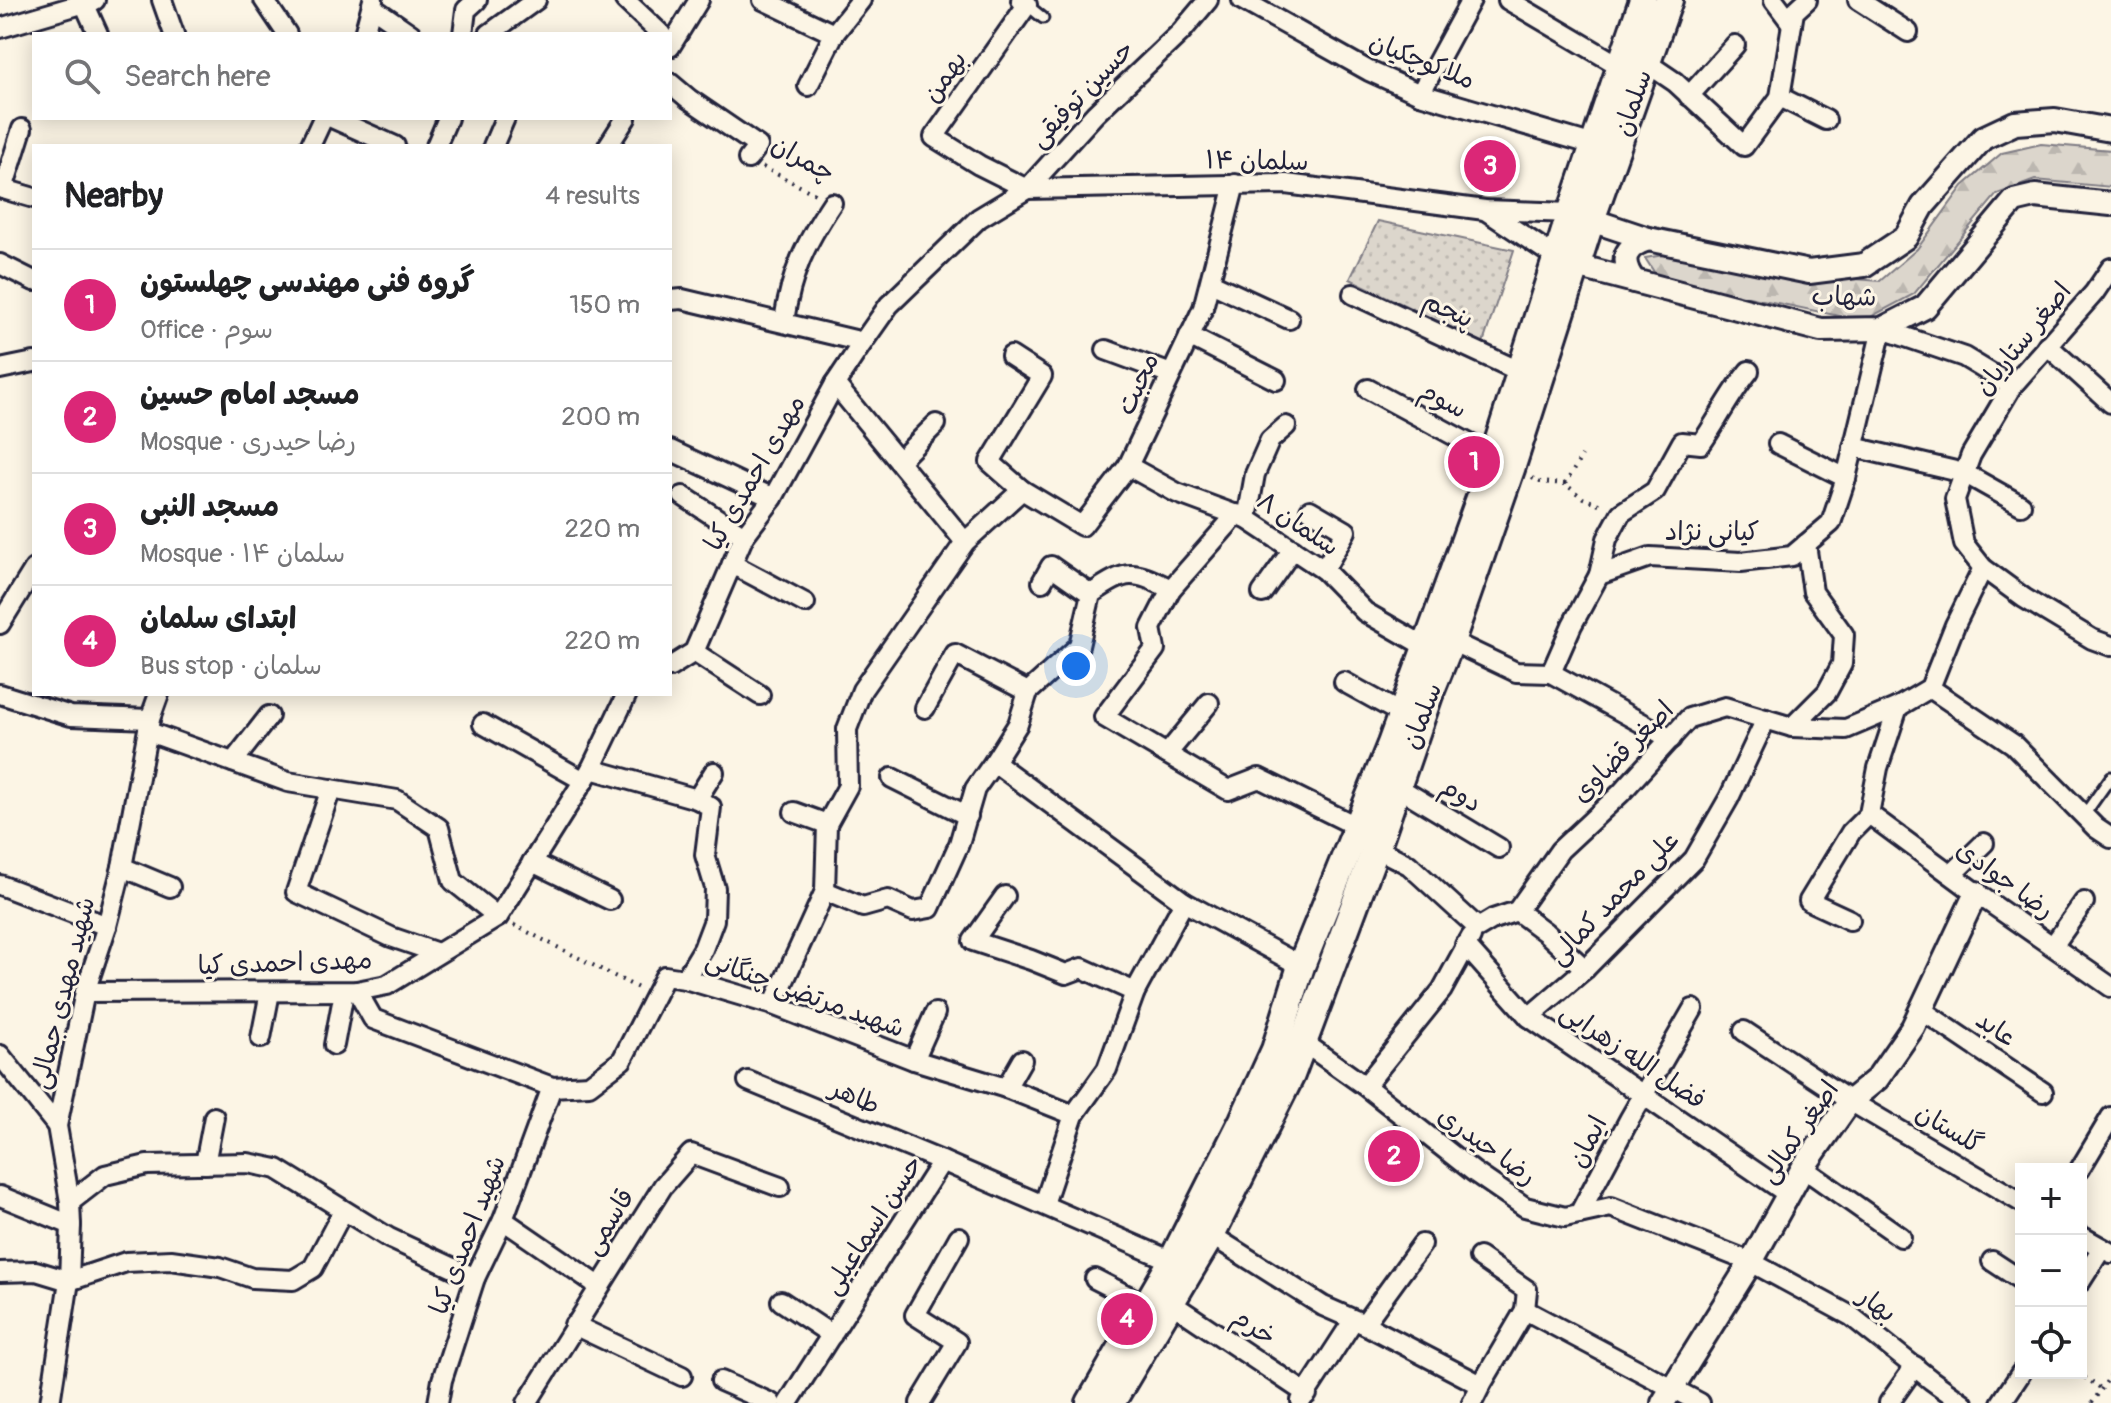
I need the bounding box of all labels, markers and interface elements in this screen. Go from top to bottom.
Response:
street label: ملاکوچکیان [1364,25,1480,97]
search box [32,32,672,120]
street label: حسین توفیقی [1023,34,1141,154]
street label: بهمن [916,45,974,109]
icon: search [60,54,104,98]
text: Search here [124,58,271,95]
street label: سلمان [1607,65,1659,141]
street label: چمران [766,129,840,189]
pin: 3 [1464,136,1516,196]
street label: سلمان ۱۴ [1205,144,1309,178]
text: Nearby [64,175,163,218]
text: 4 results [545,180,640,212]
text: گروه فنی مهندسی چهلستون [140,264,475,301]
street label: اصغر ستاریان [1968,276,2078,402]
street label: شهاب [1811,280,1877,314]
street label: پنجم [1416,284,1478,338]
text: 1 [85,289,95,321]
text: 150 m [569,289,640,321]
text: Office · سوم [140,314,273,346]
street label: محبت [1110,348,1166,420]
street label: سوم [1412,374,1472,428]
text: مسجد امام حسین [140,376,360,413]
street label: مهدی احمدی کیا [697,389,813,557]
text: 2 [83,401,97,433]
text: 200 m [561,401,640,433]
text: Mosque · رضا حیدری [140,426,356,458]
pin: 1 [1448,432,1500,492]
street label: سلمان ۸ [1251,485,1345,563]
text: مسجد النبی [140,488,279,525]
text: 3 [83,513,97,545]
text: 220 m [564,513,640,545]
street label: کیانی نژاد [1665,516,1759,548]
text: Mosque · سلمان ۱۴ [140,538,345,570]
text: ابتدای سلمان [140,600,297,637]
text: 4 [82,625,98,657]
text: 220 m [564,625,640,657]
your location [1056,646,1096,686]
text: Bus stop · سلمان [140,650,322,682]
street label: سلمان [1395,678,1449,754]
street label: اصغر قضاوی [1565,694,1681,810]
street label: دوم [1433,770,1487,822]
street label: علی محمد کمالی [1542,824,1686,972]
street label: رضا جوادی [1950,834,2060,926]
street label: شهید مهدی جمالی [24,894,102,1092]
street label: شهید مرتضی چنگانی [701,943,909,1045]
street label: مهدی احمدی کیا [197,944,373,982]
street label: فضل الله زهرایی [1554,996,1712,1116]
street label: عابد [1970,1004,2022,1054]
street label: طاهر [823,1071,885,1122]
street label: اصغر کمالی [1752,1074,1846,1190]
street label: گلستان [1910,1097,1988,1161]
street label: رضا حیدری [1431,1099,1543,1193]
street label: ایمان [1562,1111,1614,1173]
pin: 2 [1368,1126,1420,1186]
street label: حسن اسماعیلی [816,1149,930,1301]
street label: شهید احمدی کیا [423,1151,513,1319]
map controls [2015,1163,2087,1379]
button: + [2015,1163,2087,1235]
street label: قاسمی [576,1183,642,1261]
button: − [2015,1235,2087,1307]
street label: بهار [1850,1279,1902,1330]
pin: 4 [1101,1289,1153,1349]
street label: خرم [1224,1301,1282,1356]
button: locate [2015,1307,2087,1379]

